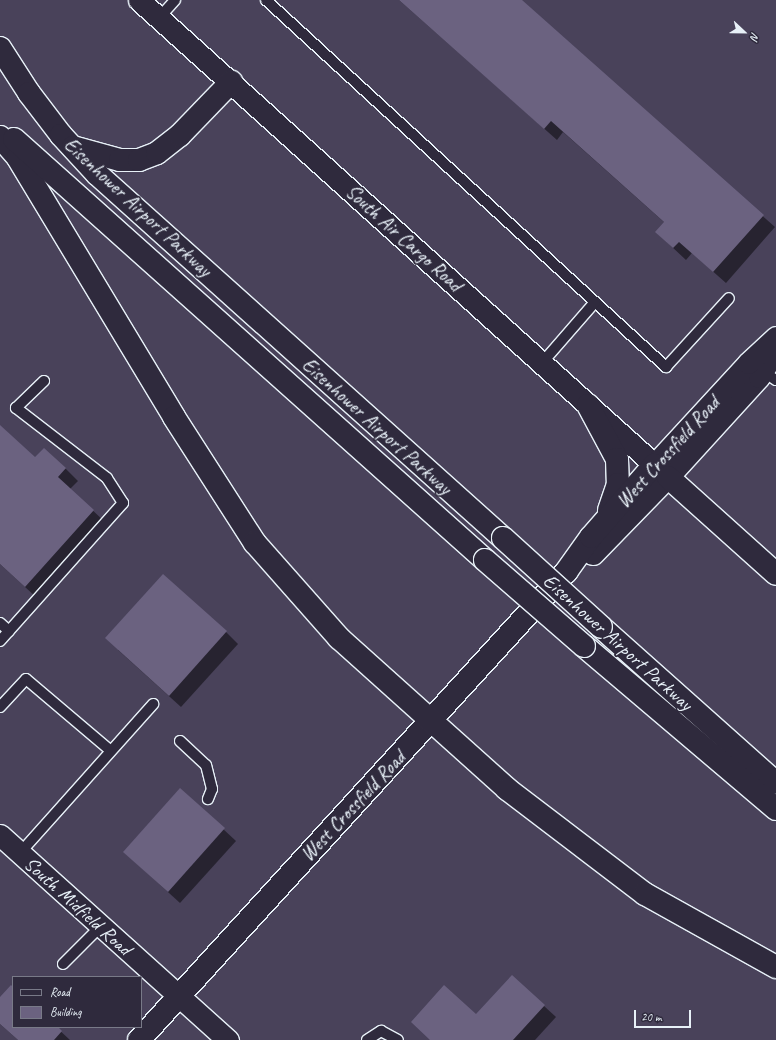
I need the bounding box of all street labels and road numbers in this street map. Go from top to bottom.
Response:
street label: Eisenhower Airport Parkway [59,132,217,282]
street label: South Air Cargo Road [341,179,467,297]
street label: Eisenhower Airport Parkway [297,353,457,499]
street label: West Crossfield Road [612,391,724,513]
street label: Eisenhower Airport Parkway [538,569,698,715]
street label: West Crossfield Road [296,746,410,866]
street label: South Midfield Road [19,852,137,960]

